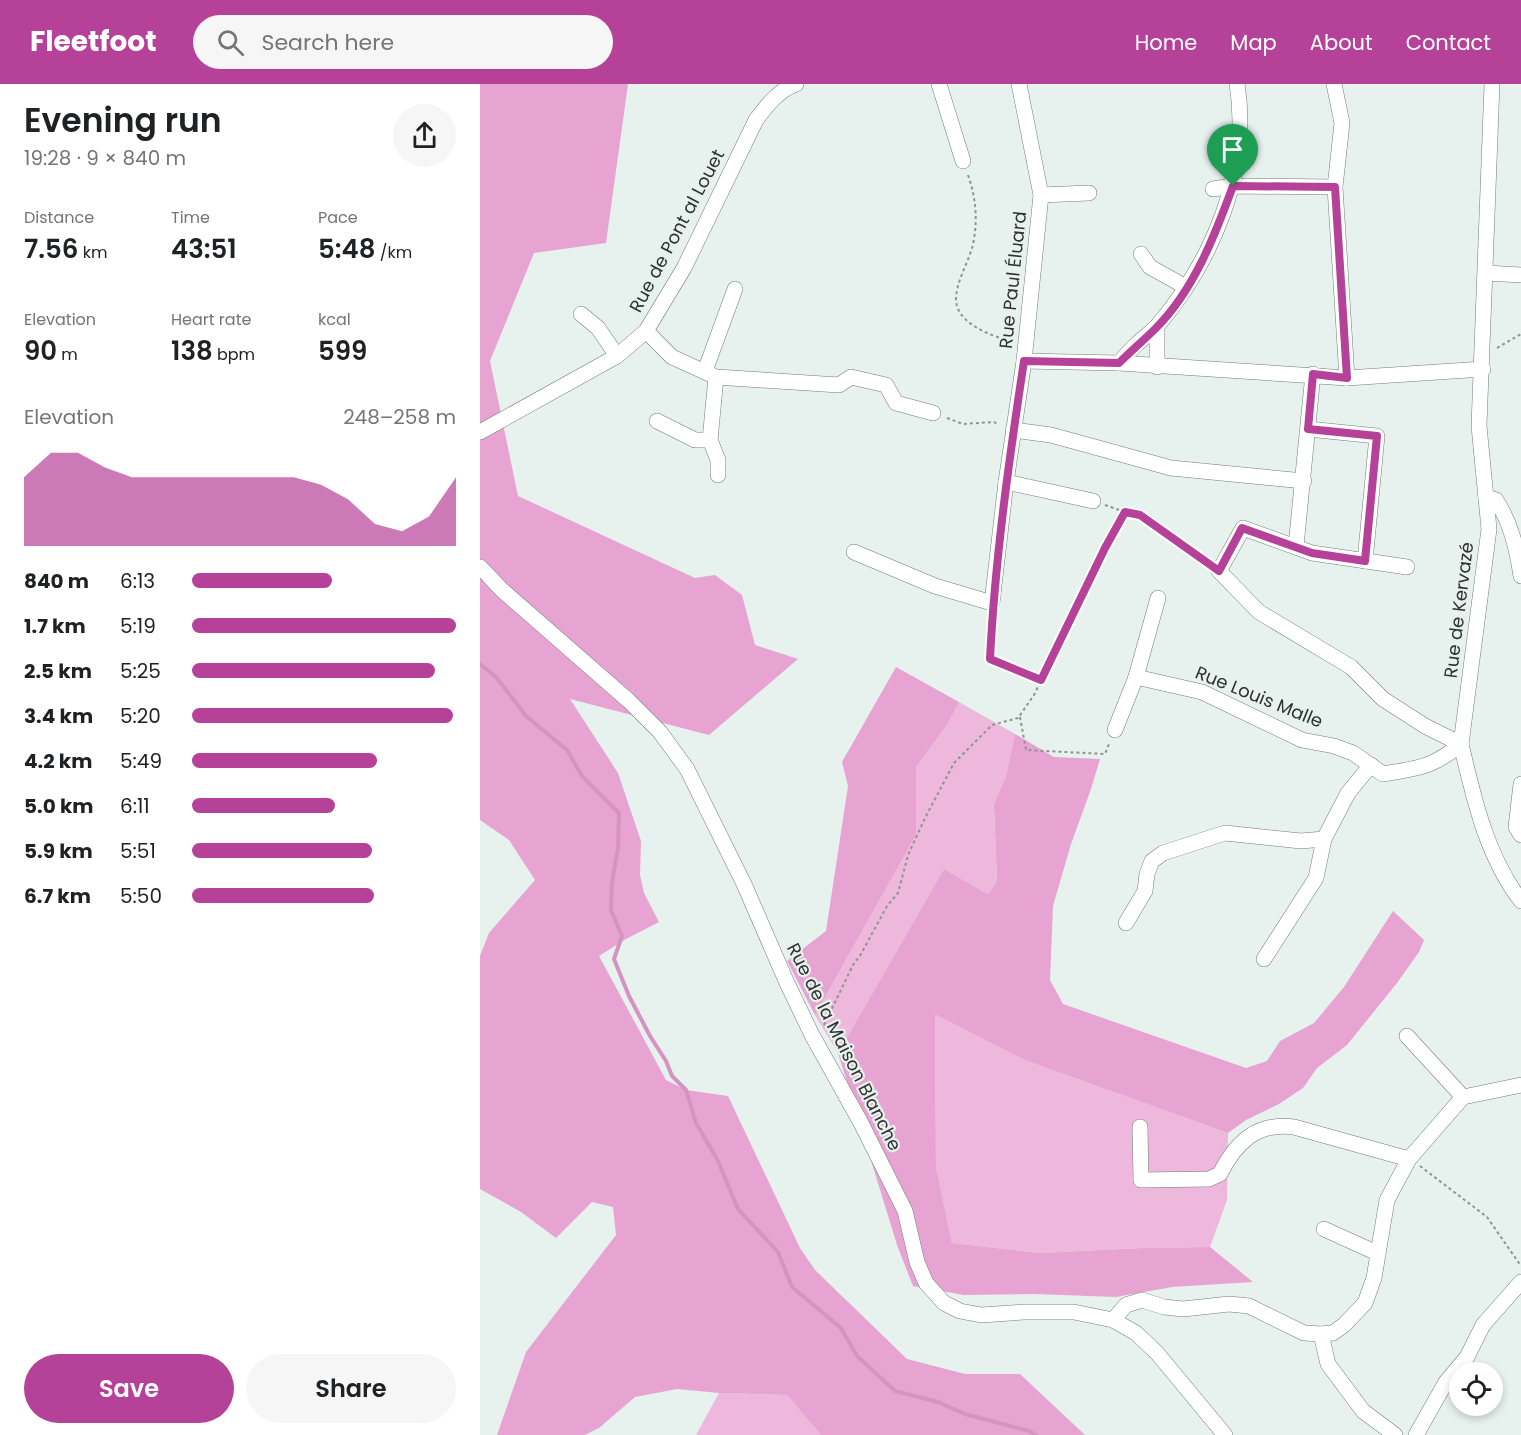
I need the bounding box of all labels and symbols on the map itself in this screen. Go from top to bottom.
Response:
pin [1207,124,1258,186]
street label: Rue de Pont al Louet [623,145,730,317]
street label: Rue Paul Éluard [993,210,1032,350]
street label: Rue de Kervazé [1438,541,1479,679]
street label: Rue Louis Malle [1192,660,1327,734]
street label: Rue de la Maison Blanche [781,939,908,1155]

